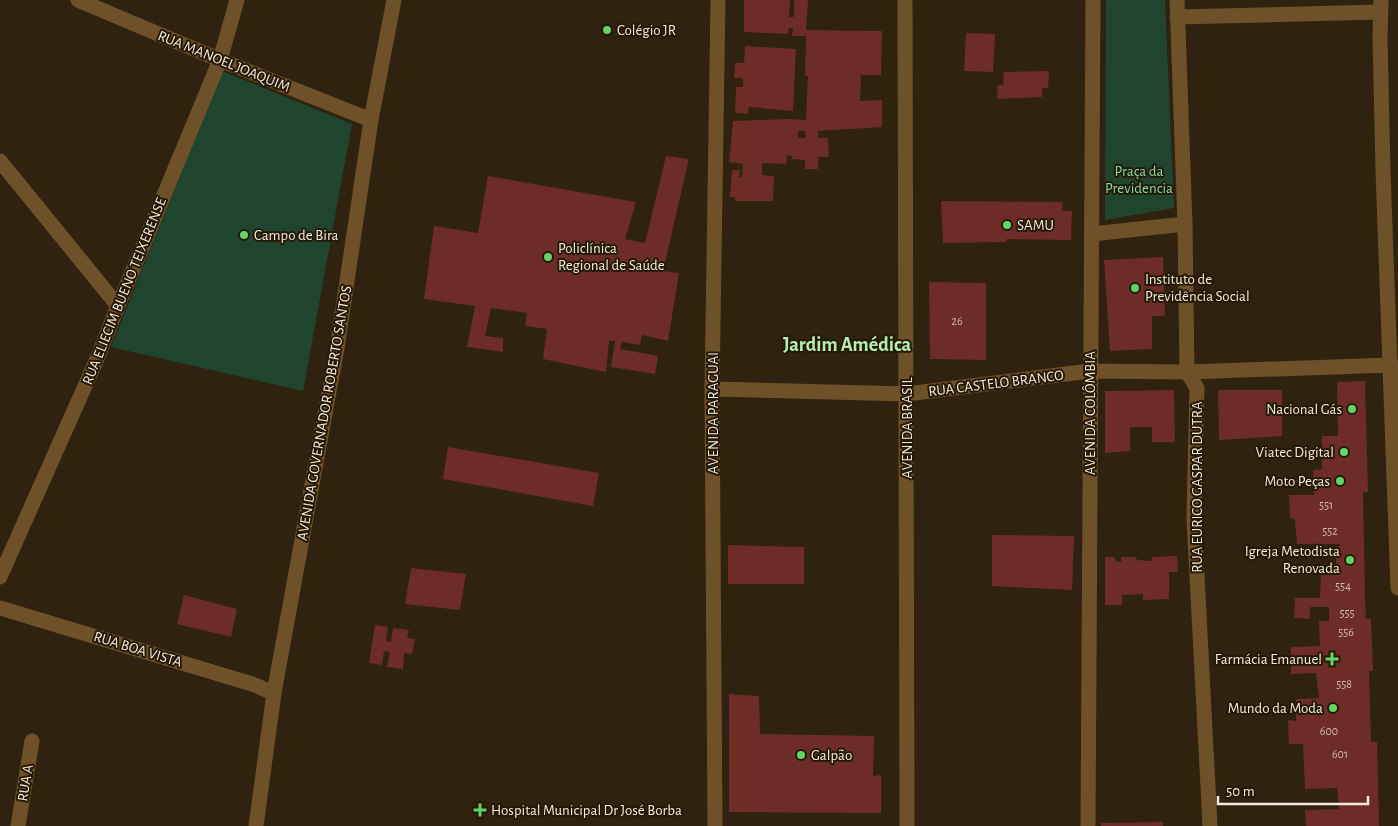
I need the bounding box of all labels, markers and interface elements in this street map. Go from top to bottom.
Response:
place label: Colégio JR [617,23,676,38]
marker: Colégio JR [601,24,613,36]
street label: RUA MANOEL JOAQUIM [156,28,292,95]
park label: Praça da Previdencia [1105,164,1173,196]
street label: RUA ELIECIM BUENO TEIXERENSE [80,195,169,387]
place label: SAMU [1017,218,1054,233]
marker: SAMU [1001,219,1013,231]
place label: Campo de Bira [254,228,339,243]
marker: Campo de Bira [238,229,250,241]
place label: Policlínica Regional de Saúde [558,241,665,273]
marker: Policlínica Regional de Saúde [542,251,554,263]
place label: Instituto de Previdência Social [1145,272,1250,304]
marker: Instituto de Previdência Social [1129,282,1141,294]
street label: AVENIDA GOVERNADOR ROBERTO SANTOS [295,284,354,542]
house number: 26 [951,315,963,327]
district label: Jardim Amédica [783,335,911,355]
street label: AVENIDA COLÔMBIA [1082,351,1098,475]
street label: AVENIDA PARAGUAI [706,352,721,474]
street label: RUA CASTELO BRANCO [928,368,1065,399]
street label: AVENIDA BRASIL [900,377,915,479]
street label: RUA EURICO GASPAR DUTRA [1190,401,1205,573]
place label: Nacional Gás [1266,402,1342,417]
marker: Nacional Gás [1346,403,1358,415]
place label: Viatec Digital [1256,445,1334,460]
marker: Viatec Digital [1338,446,1350,458]
place label: Moto Peças [1264,474,1330,489]
marker: Moto Peças [1334,475,1346,487]
house number: 551 [1319,499,1333,511]
house number: 552 [1322,525,1338,537]
place label: Igreja Metodista Renovada [1245,544,1340,576]
marker: Igreja Metodista Renovada [1344,554,1356,566]
house number: 554 [1335,580,1351,592]
house number: 555 [1339,607,1355,619]
house number: 556 [1338,626,1354,638]
street label: RUA BOA VISTA [92,629,184,670]
place label: Farmácia Emanuel [1215,652,1322,667]
marker: Farmácia Emanuel [1326,653,1338,665]
house number: 558 [1336,678,1352,690]
place label: Mundo da Moda [1228,701,1323,716]
marker: Mundo da Moda [1327,702,1339,714]
house number: 600 [1320,725,1338,737]
place label: Galpão [811,748,852,763]
house number: 601 [1332,748,1348,760]
marker: Galpão [795,749,807,761]
street label: RUA A [15,763,36,803]
scale bar [1218,774,1368,806]
text: 50 m [1226,784,1255,799]
marker: Hospital Municipal Dr José Borba [473,803,487,817]
place label: Hospital Municipal Dr José Borba [491,803,682,818]

